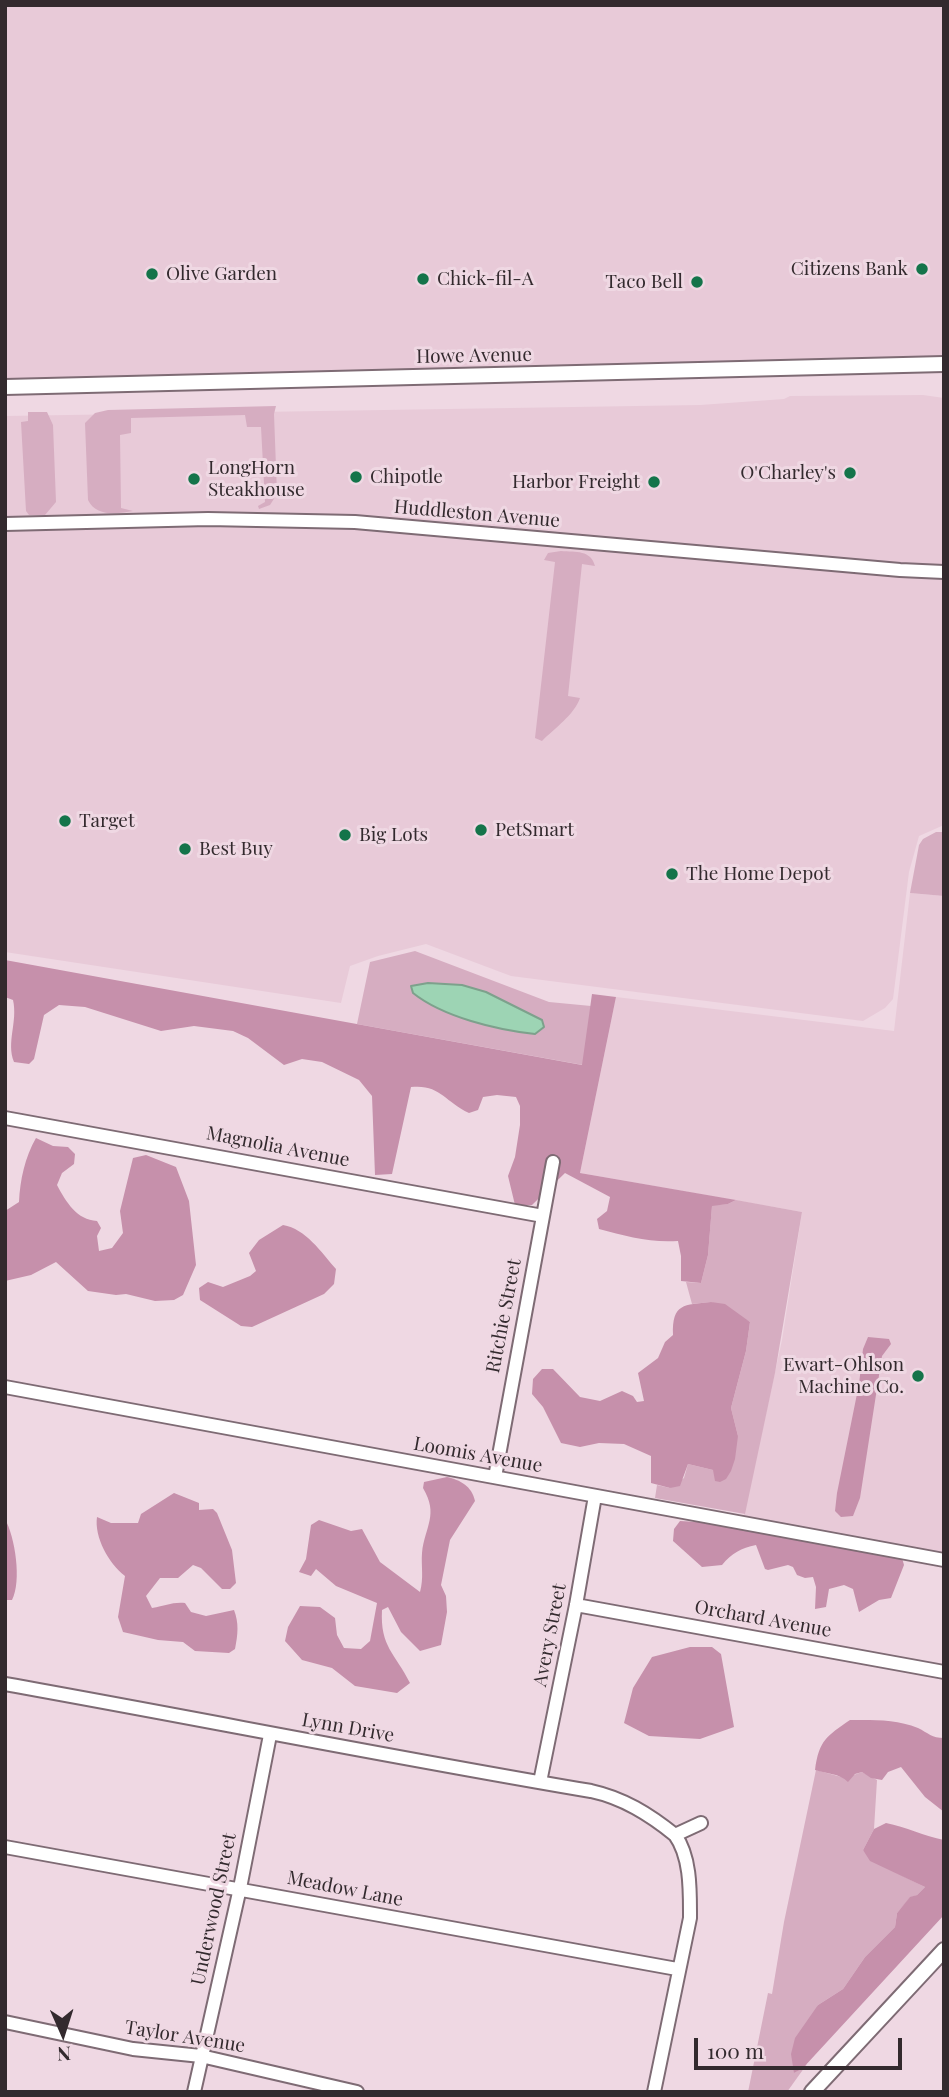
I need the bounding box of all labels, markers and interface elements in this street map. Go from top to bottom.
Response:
place label: Citizens Bank [791,258,908,280]
marker: Citizens Bank [914,261,930,277]
place label: Olive Garden [166,263,277,285]
marker: Olive Garden [144,266,160,282]
place label: Chick-fil-A [437,268,534,290]
marker: Chick-fil-A [415,271,431,287]
place label: Taco Bell [605,271,683,293]
marker: Taco Bell [689,274,705,290]
street label: Howe Avenue [416,344,532,368]
place label: LongHorn Steakhouse [208,457,305,501]
place label: O'Charley's [740,462,836,484]
marker: O'Charley's [842,465,858,481]
place label: Chipotle [370,466,443,488]
marker: Chipotle [348,469,364,485]
marker: LongHorn Steakhouse [186,471,202,487]
place label: Harbor Freight [512,471,640,493]
marker: Harbor Freight [646,474,662,490]
street label: Huddleston Avenue [393,495,561,533]
place label: Target [79,810,135,832]
marker: Target [57,813,73,829]
place label: PetSmart [495,819,574,841]
marker: PetSmart [473,822,489,838]
place label: Big Lots [359,824,428,846]
marker: Big Lots [337,827,353,843]
place label: Best Buy [199,838,273,860]
marker: Best Buy [177,841,193,857]
place label: The Home Depot [686,863,830,885]
marker: The Home Depot [664,866,680,882]
street label: Magnolia Avenue [204,1122,352,1172]
street label: Ritchie Street [482,1257,526,1375]
place label: Ewart-Ohlson Machine Co. [783,1354,904,1398]
marker: Ewart-Ohlson Machine Co. [910,1368,926,1384]
street label: Loomis Avenue [412,1432,544,1478]
street label: Avery Street [529,1582,571,1688]
street label: Orchard Avenue [693,1596,833,1642]
street label: Lynn Drive [300,1709,396,1747]
street label: Underwood Street [187,1831,241,1987]
street label: Meadow Lane [285,1867,405,1911]
north arrow [28,1999,98,2069]
street label: Taylor Avenue [123,2016,247,2058]
scale bar [697,2024,905,2068]
text: 100 m [707,2036,764,2064]
text: N [57,2042,72,2068]

